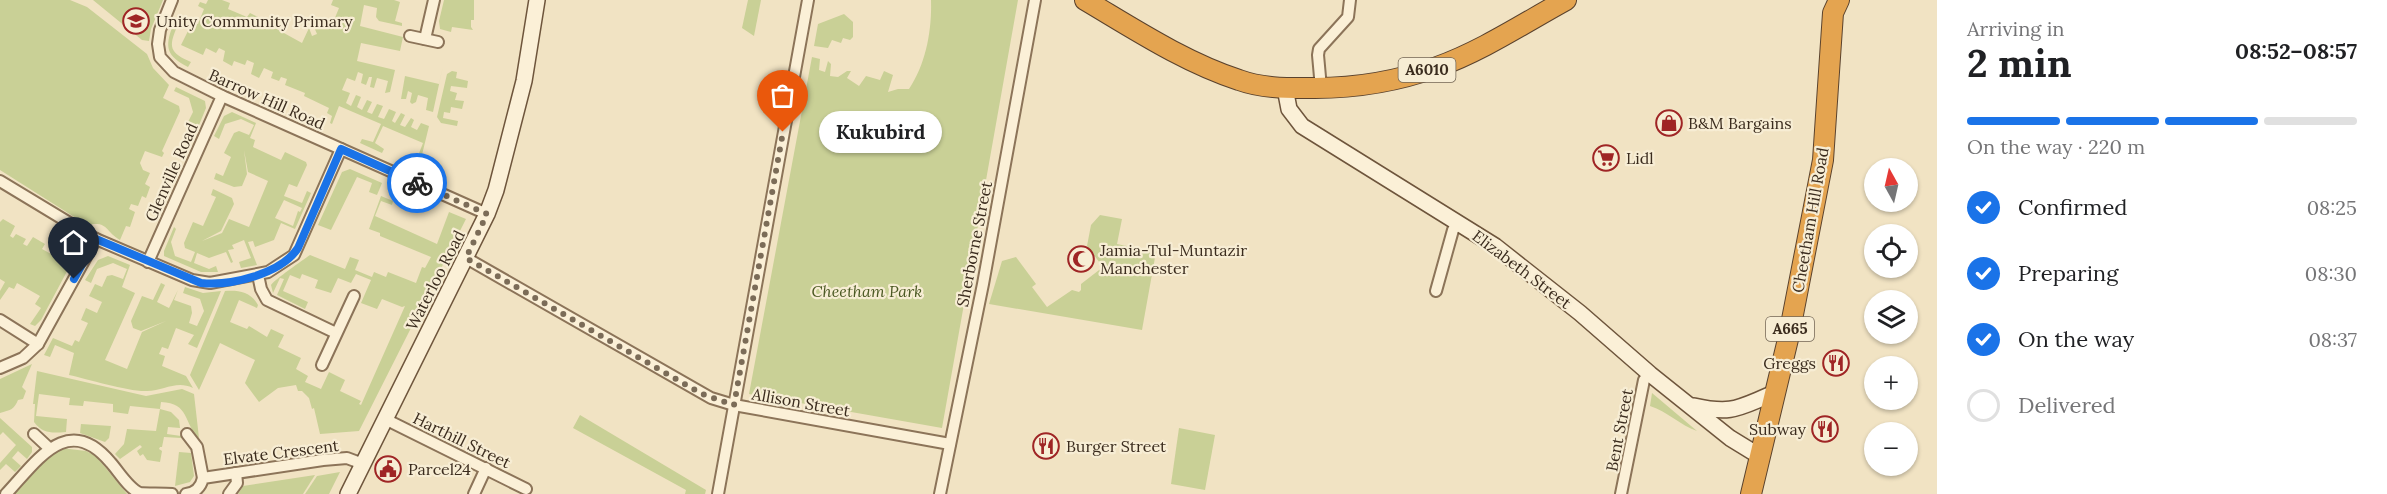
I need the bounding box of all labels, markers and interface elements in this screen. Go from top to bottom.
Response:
school or university icon: Unity Community Primary [121,6,151,36]
place label: Unity Community Primary [156,11,353,31]
text: Arriving in [1967,16,2064,41]
text: 08:52–08:57 [2235,37,2357,65]
text: 2 min [1967,38,2072,88]
road number: A6010 [1398,58,1456,82]
street label: Barrow Hill Road [206,64,329,134]
pin [757,70,808,132]
icon: bag [766,79,799,112]
shop icon: B&M Bargains [1654,108,1684,138]
callout: Kukubird [819,111,942,153]
place label: B&M Bargains [1688,113,1792,133]
street label: Glenville Road [140,119,202,224]
text: Kukubird [836,119,925,144]
text: On the way · 220 m [1967,134,2145,159]
supermarket icon: Lidl [1591,143,1621,173]
street label: Cheetham Hill Road [1787,145,1833,294]
place label: Lidl [1626,148,1654,168]
courier [387,153,447,213]
north arrow [1864,158,1918,212]
map controls [1864,158,1918,476]
icon: bike [401,167,434,200]
street label: Sherborne Street [952,179,996,309]
icon: check [1967,191,2000,224]
text: Confirmed [2018,193,2127,221]
text: 08:25 [2307,195,2357,220]
pin [48,217,99,279]
button: locate [1864,224,1918,278]
street label: Elizabeth Street [1469,225,1576,313]
icon: home [57,226,90,259]
street label: Waterloo Road [401,226,469,333]
place label: Jamia-Tul-Muntazir Manchester [1099,240,1247,278]
mosque icon: Jamia-Tul-Muntazir Manchester [1066,244,1096,274]
icon: check [1967,257,2000,290]
text: Preparing [2018,259,2118,287]
text: 08:30 [2305,261,2357,286]
park label: Cheetham Park [812,281,922,301]
button: layers [1864,290,1918,344]
road number: A665 [1766,317,1814,341]
icon: check [1967,323,2000,356]
text: On the way [2018,325,2134,353]
text: 08:37 [2308,327,2357,352]
restaurant icon: Greggs [1821,348,1851,378]
place label: Greggs [1763,353,1816,373]
button: + [1864,356,1918,410]
street label: Allison Street [749,383,852,421]
street label: Bent Street [1601,386,1637,473]
text: Delivered [2018,391,2116,419]
street label: Harthill Street [410,408,515,473]
restaurant icon: Subway [1810,414,1840,444]
place label: Subway [1749,419,1807,439]
button: − [1864,422,1918,476]
restaurant icon: Burger Street [1031,431,1061,461]
street label: Elvate Crescent [222,435,341,469]
place label: Burger Street [1066,436,1167,456]
public building icon: Parcel24 [373,454,403,484]
place label: Parcel24 [408,459,471,479]

